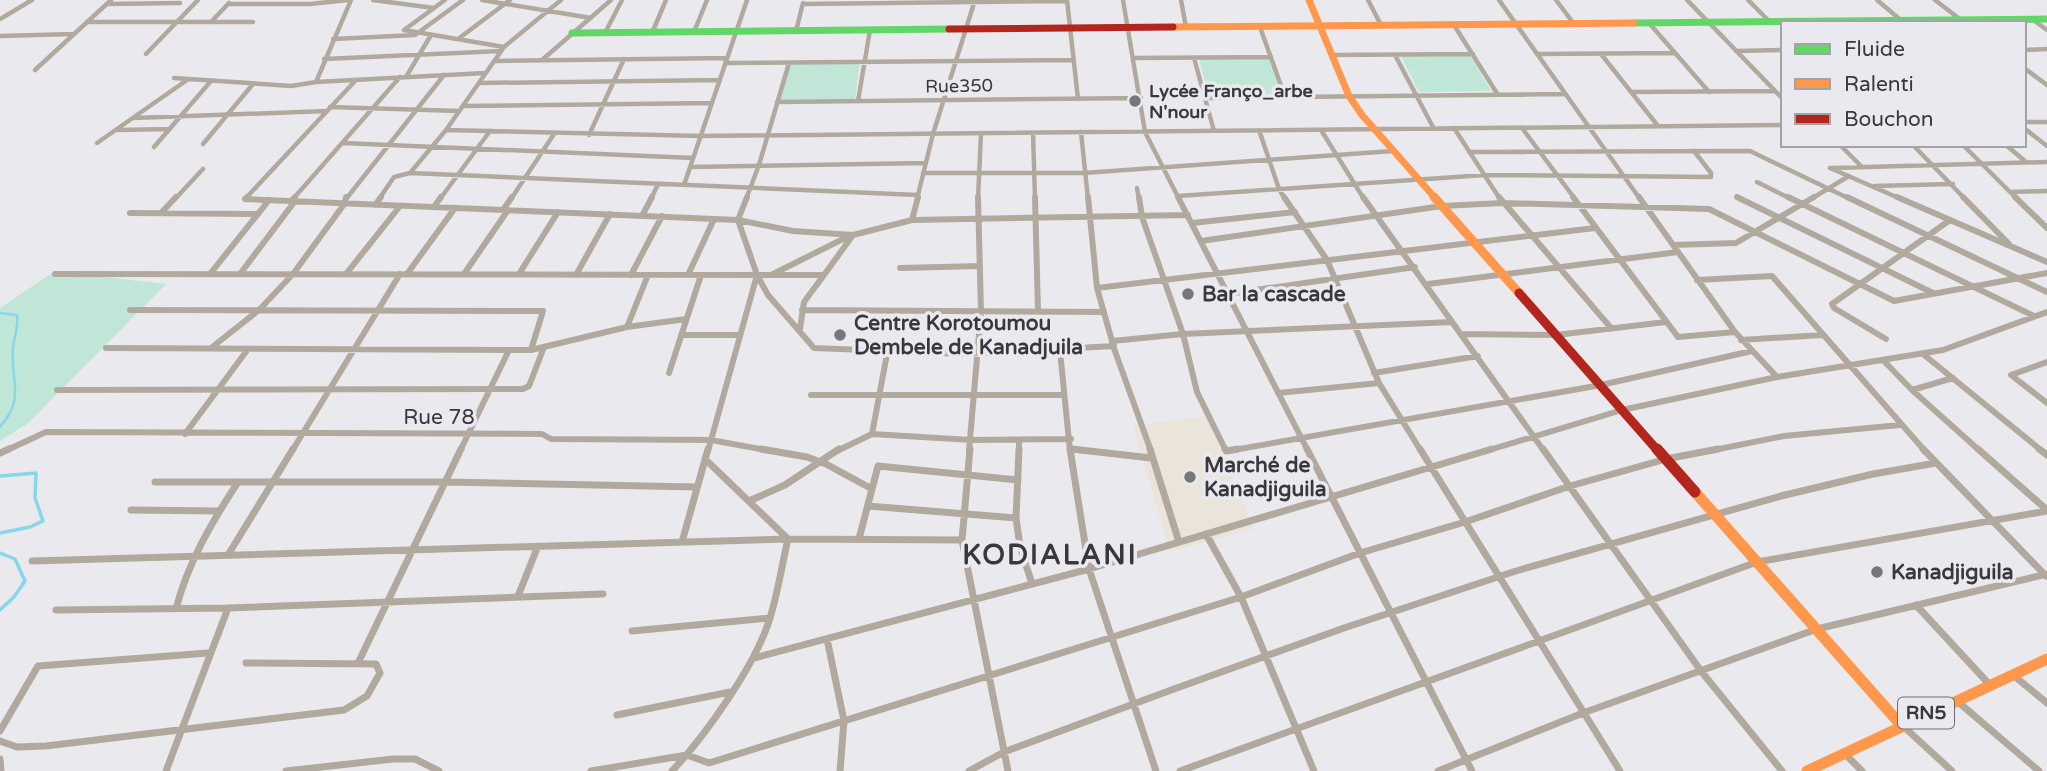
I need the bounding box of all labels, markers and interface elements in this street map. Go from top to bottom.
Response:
legend [1781,21,2026,147]
text: Fluide [1844,37,1905,62]
text: Ralenti [1844,72,1914,97]
street label: Rue350 [925,74,993,98]
place label: Lycée Franço_arbe N'nour [1149,80,1313,123]
marker: Lycée Franço_arbe N'nour [1127,93,1143,109]
text: Bouchon [1844,107,1934,132]
place label: Bar la cascade [1202,282,1346,307]
marker: Bar la cascade [1180,286,1196,302]
place label: Centre Korotoumou Dembele de Kanadjuila [854,311,1083,360]
marker: Centre Korotoumou Dembele de Kanadjuila [832,327,848,343]
street label: Rue 78 [403,405,475,430]
place label: Marché de Kanadjiguila [1204,453,1327,502]
marker: Marché de Kanadjiguila [1182,469,1198,485]
district label: KODIALANI [962,538,1138,572]
place label: Kanadjiguila [1891,560,2014,585]
marker: Kanadjiguila [1869,564,1885,580]
road number: RN5 [1898,698,1954,728]

